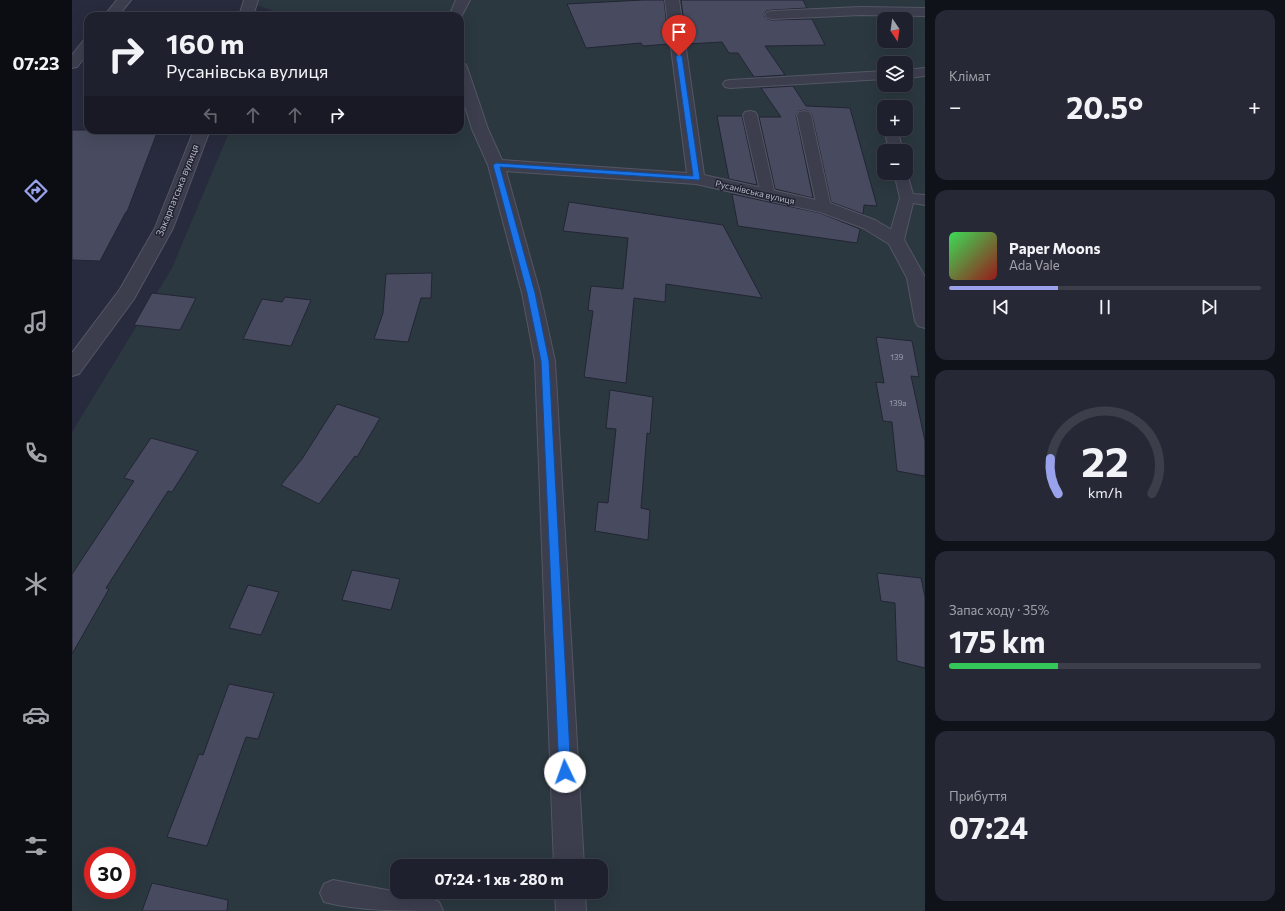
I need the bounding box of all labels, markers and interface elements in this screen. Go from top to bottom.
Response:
north arrow [877,12,913,48]
map controls [877,12,913,180]
pin [662,15,696,56]
icon: arrive [668,21,690,43]
text: 160 m [166,26,244,60]
icon: right [100,28,152,80]
text: 07:23 [12,52,60,74]
button: layers [877,56,913,92]
text: Русанівська вулиця [166,60,328,82]
text: Клімат [949,68,991,84]
text: 20.5° [1066,88,1143,125]
text: − [949,93,962,120]
text: + [1248,93,1261,120]
button: + [877,100,913,136]
icon: left [200,104,222,126]
icon: ahead [242,104,264,126]
icon: ahead [284,104,306,126]
icon: right [326,104,348,126]
street label: Закарпатська вулиця [153,142,201,238]
button: − [877,144,913,180]
icon: directions [22,177,50,205]
street label: Русанівська вулиця [714,178,796,207]
text: Paper Moons [1009,239,1100,257]
text: Ada Vale [1009,257,1060,273]
icon: previous [990,296,1012,318]
icon: pause [1094,296,1116,318]
icon: next [1198,296,1220,318]
icon: music [22,308,50,336]
house number: 139 [891,352,904,362]
house number: 139а [890,398,907,408]
text: 22 [1081,434,1129,485]
icon: phone [22,439,50,467]
text: km/h [1088,482,1122,500]
icon: climate [22,570,50,598]
text: Запас ходу · 35% [949,602,1049,618]
text: 175 km [949,622,1046,659]
icon: car [22,701,50,729]
position arrow [544,751,586,793]
text: Прибуття [949,788,1007,804]
text: 07:24 [949,808,1028,845]
icon: filters [22,832,50,860]
speed limit sign: 30 [84,847,136,899]
text: 07:24 · 1 хв · 280 m [435,870,563,888]

